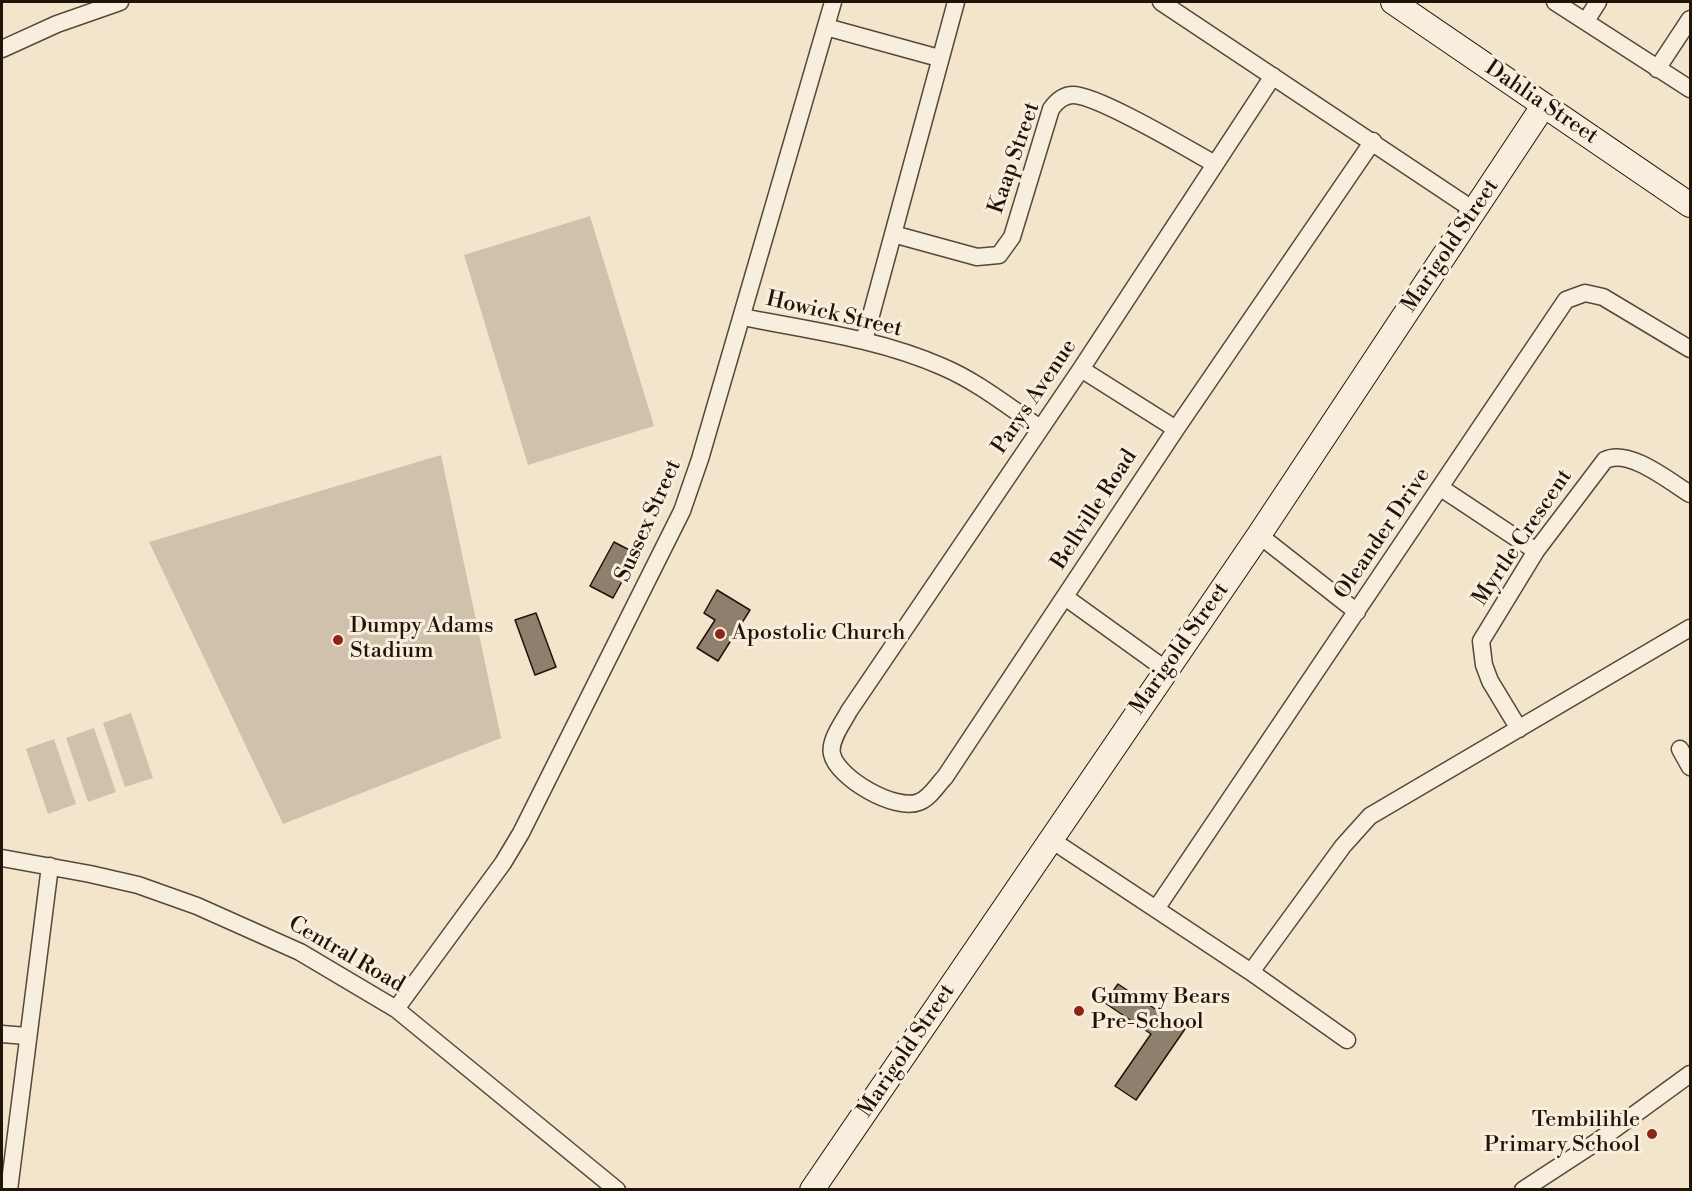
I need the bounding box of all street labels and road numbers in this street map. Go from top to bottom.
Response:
street label: Dahlia Street [1480,56,1602,150]
street label: Kaap Street [984,99,1046,217]
street label: Marigold Street [1397,174,1505,318]
street label: Howick Street [763,287,905,343]
street label: Parys Avenue [987,335,1083,459]
street label: Bellville Road [1046,445,1144,575]
street label: Sussex Street [610,456,688,586]
street label: Oleander Drive [1329,463,1437,605]
street label: Myrtle Crescent [1468,465,1578,611]
street label: Marigold Street [1125,578,1235,720]
street label: Central Road [283,911,409,999]
street label: Marigold Street [853,979,961,1123]

